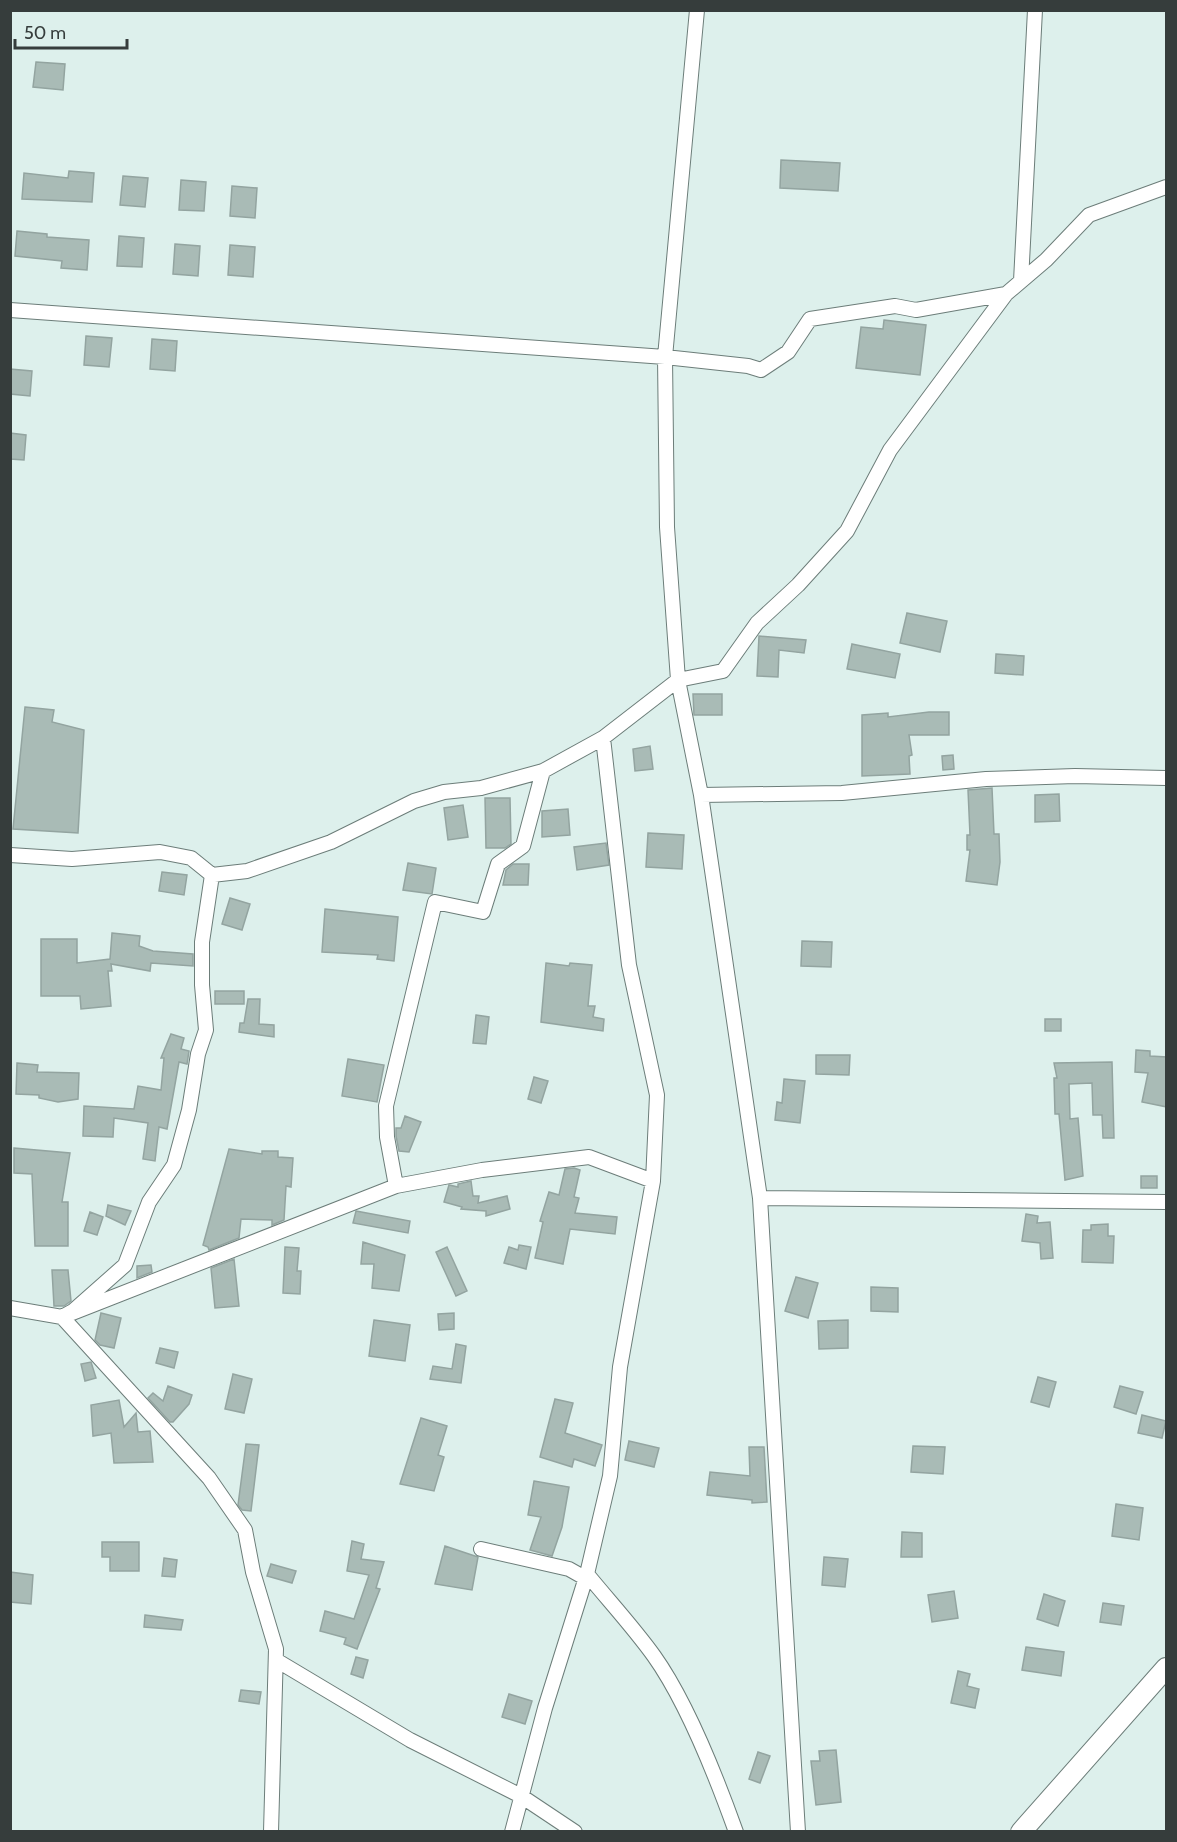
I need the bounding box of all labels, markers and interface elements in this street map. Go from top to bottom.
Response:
scale bar [15,12,128,50]
text: 50 m [24,22,66,44]

